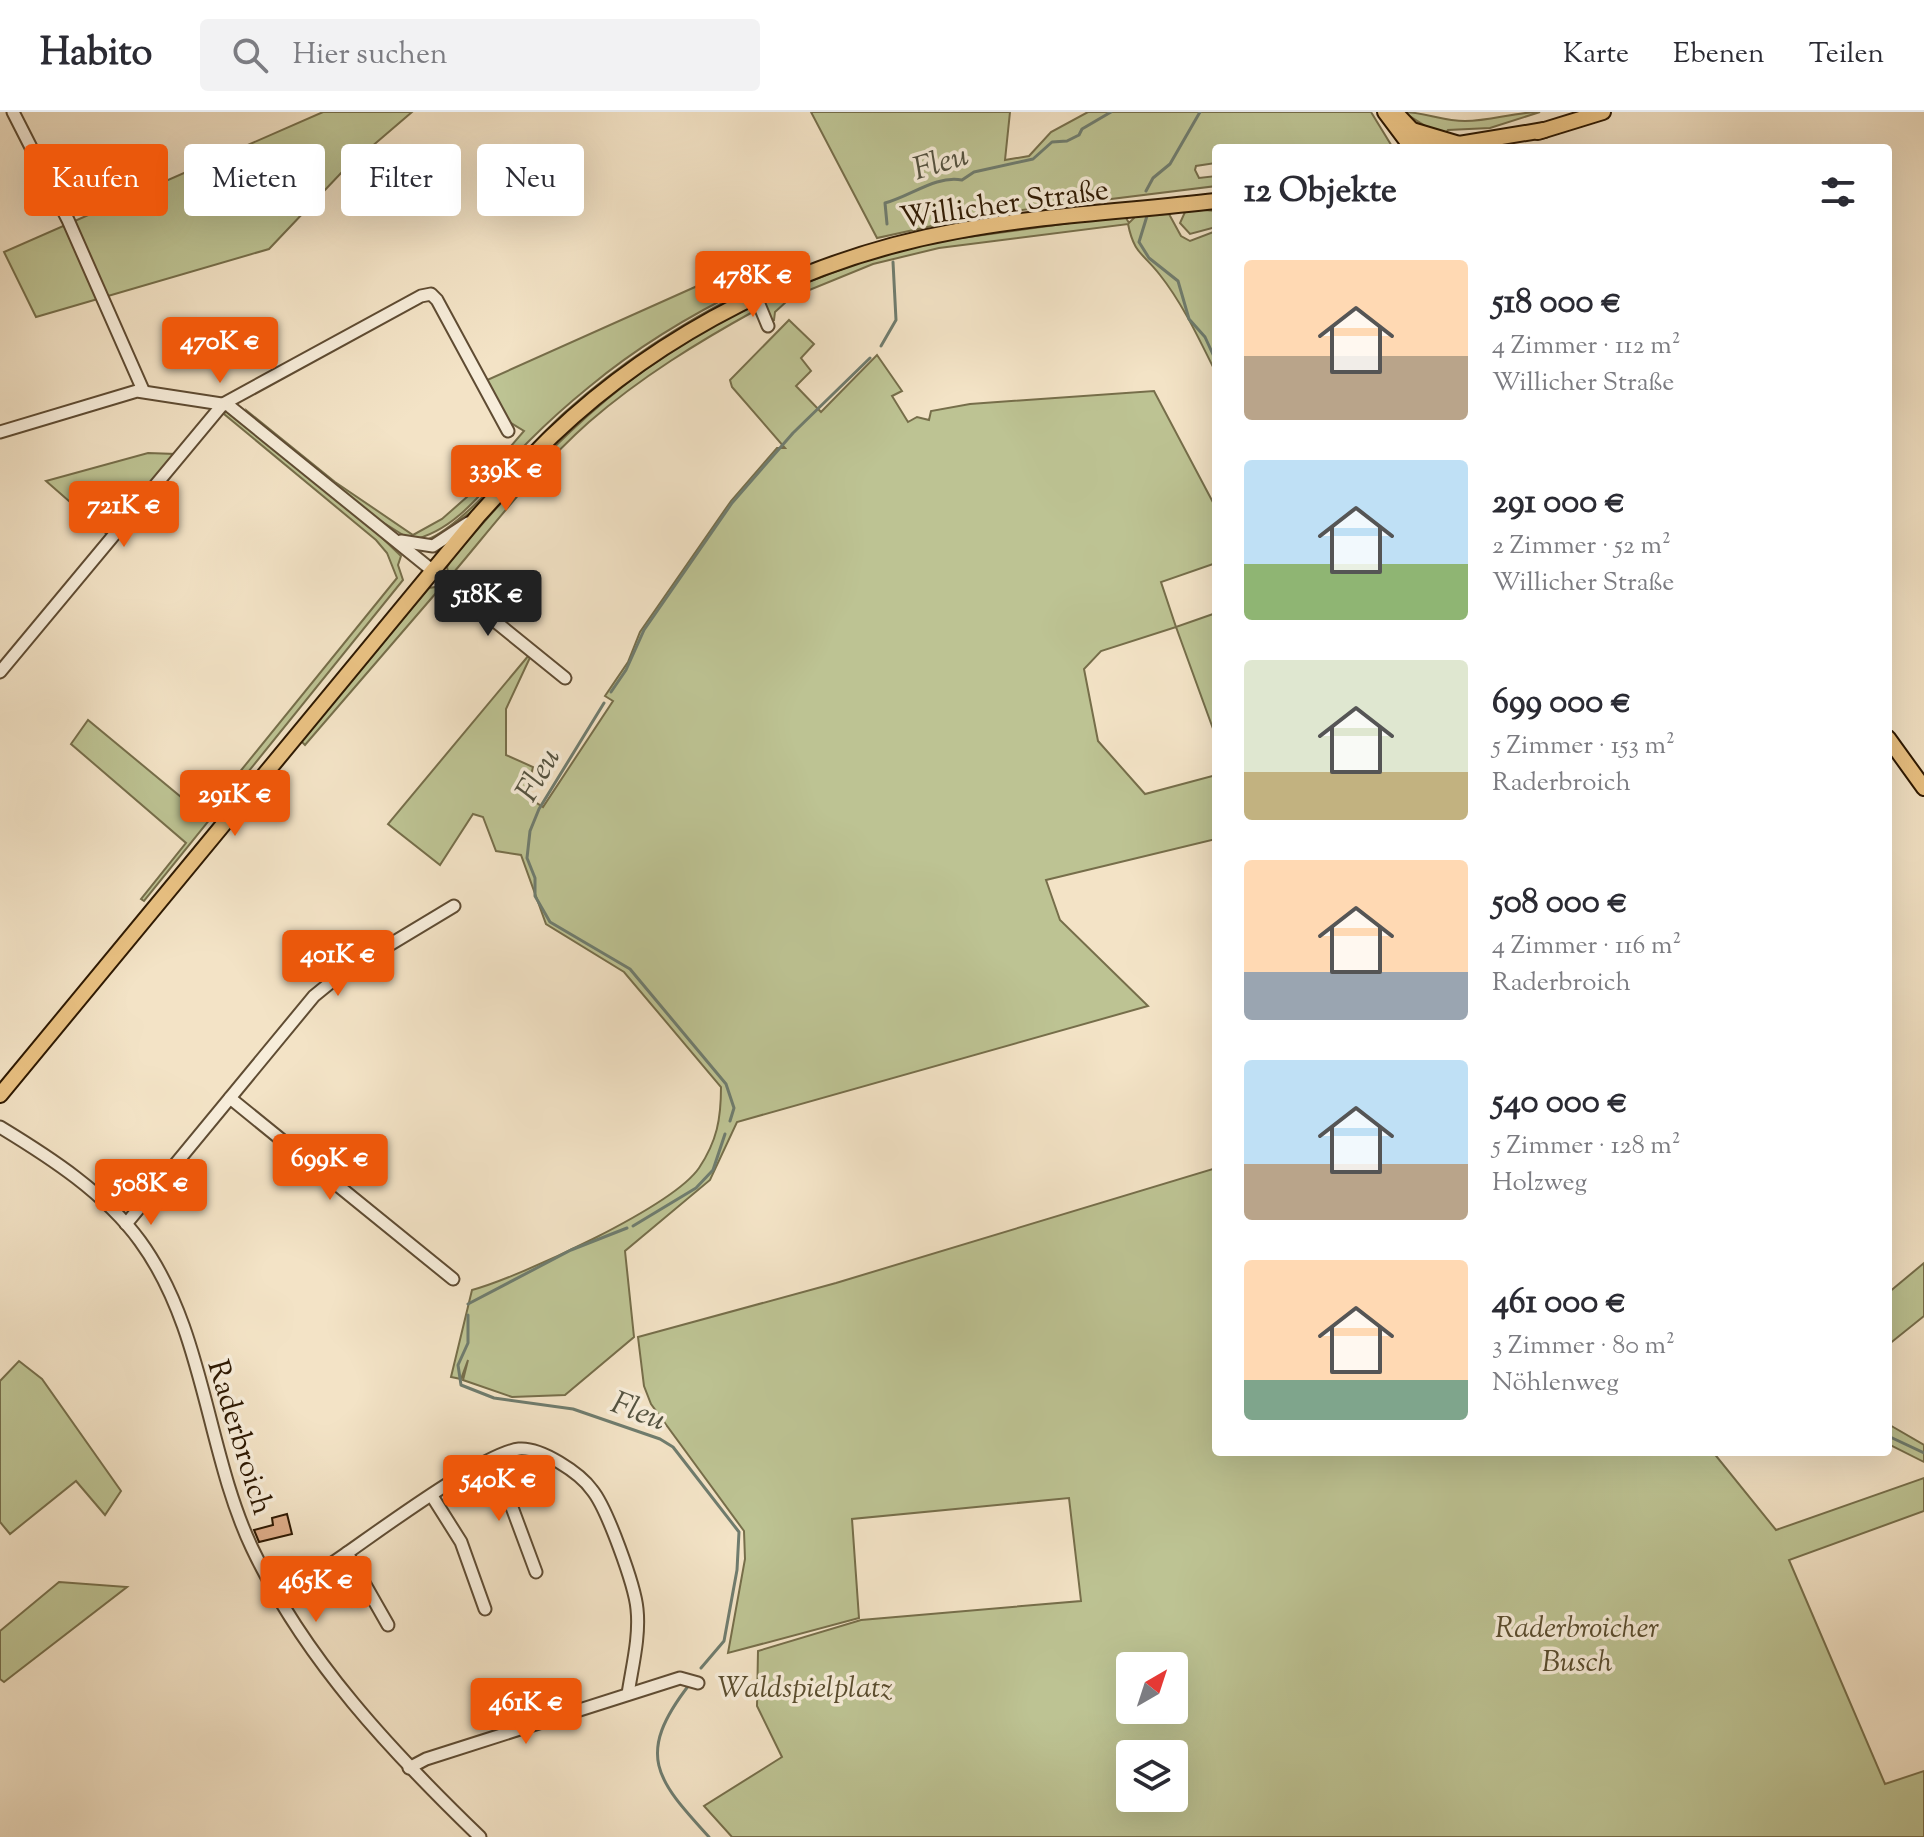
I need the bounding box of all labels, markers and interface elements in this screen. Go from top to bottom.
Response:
search box [200,19,760,91]
text: Habito [40,28,152,82]
icon: search [228,33,272,77]
text: Hier suchen [292,34,448,77]
text: Karte [1563,35,1629,75]
text: Ebenen [1673,35,1765,75]
text: Teilen [1809,35,1884,75]
water label: Fleu [907,134,975,194]
chip: Kaufen [24,144,168,216]
chip: Mieten [184,144,325,216]
chip: Filter [341,144,461,216]
chip: Neu [477,144,584,216]
text: 12 Objekte [1244,168,1397,217]
street label: Willicher Straße [897,170,1112,241]
icon: filters [1816,170,1860,214]
pin: 478K € [688,251,818,319]
text: 478K € [713,258,793,295]
text: 518 000 € [1492,279,1622,328]
icon: home [1308,292,1404,388]
pin: 470K € [155,317,285,385]
text: 470K € [180,324,260,361]
text: 4 Zimmer · 112 m² [1492,328,1681,365]
text: Willicher Straße [1492,365,1674,402]
pin: 339K € [441,445,571,513]
text: 339K € [469,452,543,489]
text: 291 000 € [1492,479,1625,528]
pin: 721K € [59,481,189,549]
text: 721K € [87,488,161,525]
icon: home [1308,492,1404,588]
text: 2 Zimmer · 52 m² [1492,528,1671,565]
text: Willicher Straße [1492,565,1674,602]
pin: 518K € [423,570,553,638]
text: 518K € [452,577,524,614]
text: 699 000 € [1492,679,1631,728]
icon: home [1308,692,1404,788]
text: 5 Zimmer · 153 m² [1492,728,1675,765]
water label: Fleu [506,740,574,811]
text: Raderbroich [1492,765,1631,802]
pin: 291K € [170,770,300,838]
text: 291K € [198,777,272,814]
text: 508 000 € [1492,879,1628,928]
icon: home [1308,892,1404,988]
text: 4 Zimmer · 116 m² [1492,928,1681,965]
pin: 401K € [273,930,403,998]
text: 401K € [300,937,376,974]
text: Raderbroich [1492,965,1631,1002]
text: 540 000 € [1492,1079,1628,1128]
icon: home [1308,1092,1404,1188]
text: 5 Zimmer · 128 m² [1492,1128,1681,1165]
pin: 699K € [265,1134,395,1202]
text: 699K € [291,1141,369,1178]
pin: 508K € [86,1159,216,1227]
text: Holzweg [1492,1165,1587,1202]
text: 508K € [113,1166,189,1203]
text: 461 000 € [1492,1279,1626,1328]
icon: home [1308,1292,1404,1388]
text: 3 Zimmer · 80 m² [1492,1328,1675,1365]
street label: Raderbroich [195,1355,283,1521]
text: Nöhlenweg [1492,1365,1619,1402]
water label: Fleu [604,1381,672,1444]
pin: 540K € [434,1455,564,1523]
text: 540K € [461,1462,537,1499]
pin: 465K € [251,1556,381,1624]
text: 465K € [278,1563,354,1600]
park label: Raderbroicher Busch [1495,1608,1659,1685]
north arrow [1116,1652,1188,1724]
map controls [1116,1652,1188,1812]
park label: Waldspielplatz [717,1668,893,1711]
pin: 461K € [461,1678,591,1746]
text: 461K € [489,1685,563,1722]
button: layers [1116,1740,1188,1812]

